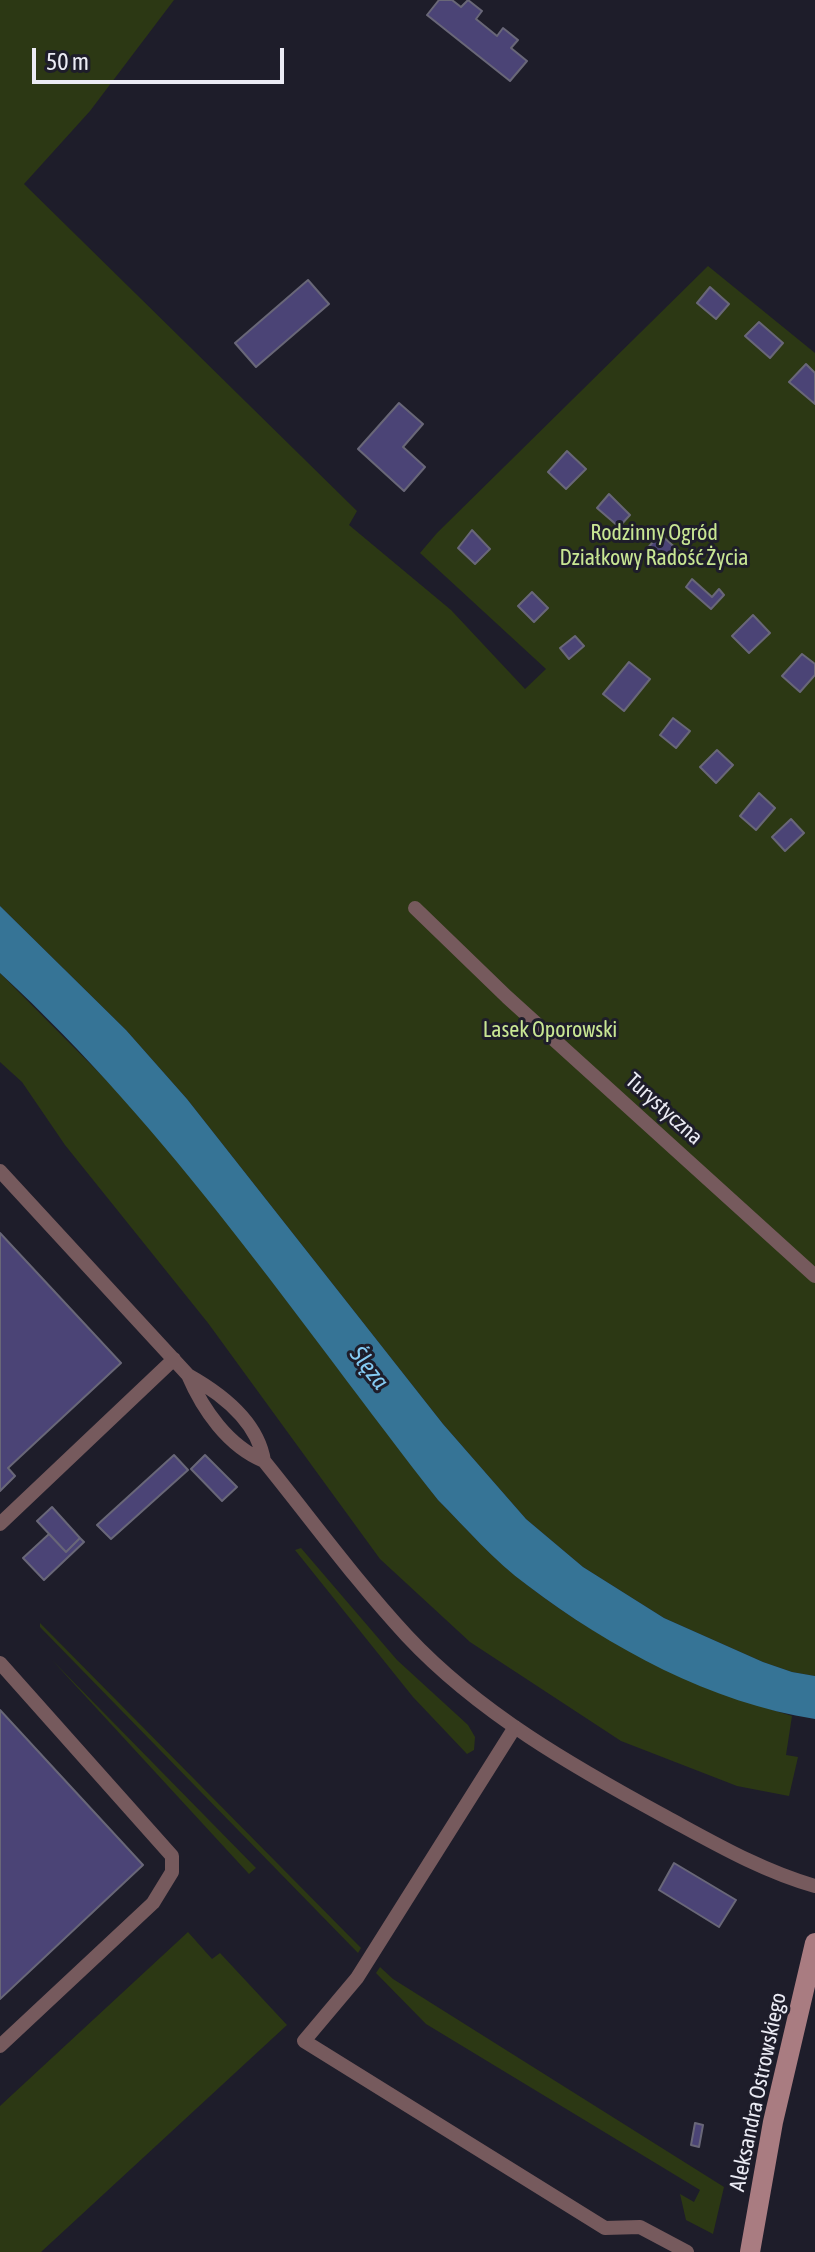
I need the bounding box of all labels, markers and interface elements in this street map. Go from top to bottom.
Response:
scale bar [36,32,288,82]
text: 50 m [46,48,89,75]
park label: Rodzinny Ogród Działkowy Radość Życia [559,520,749,572]
park label: Lasek Oporowski [483,1017,617,1043]
street label: Turystyczna [620,1068,708,1150]
water label: Ślęza [343,1341,395,1395]
street label: Aleksandra Ostrowskiego [724,1990,792,2194]

